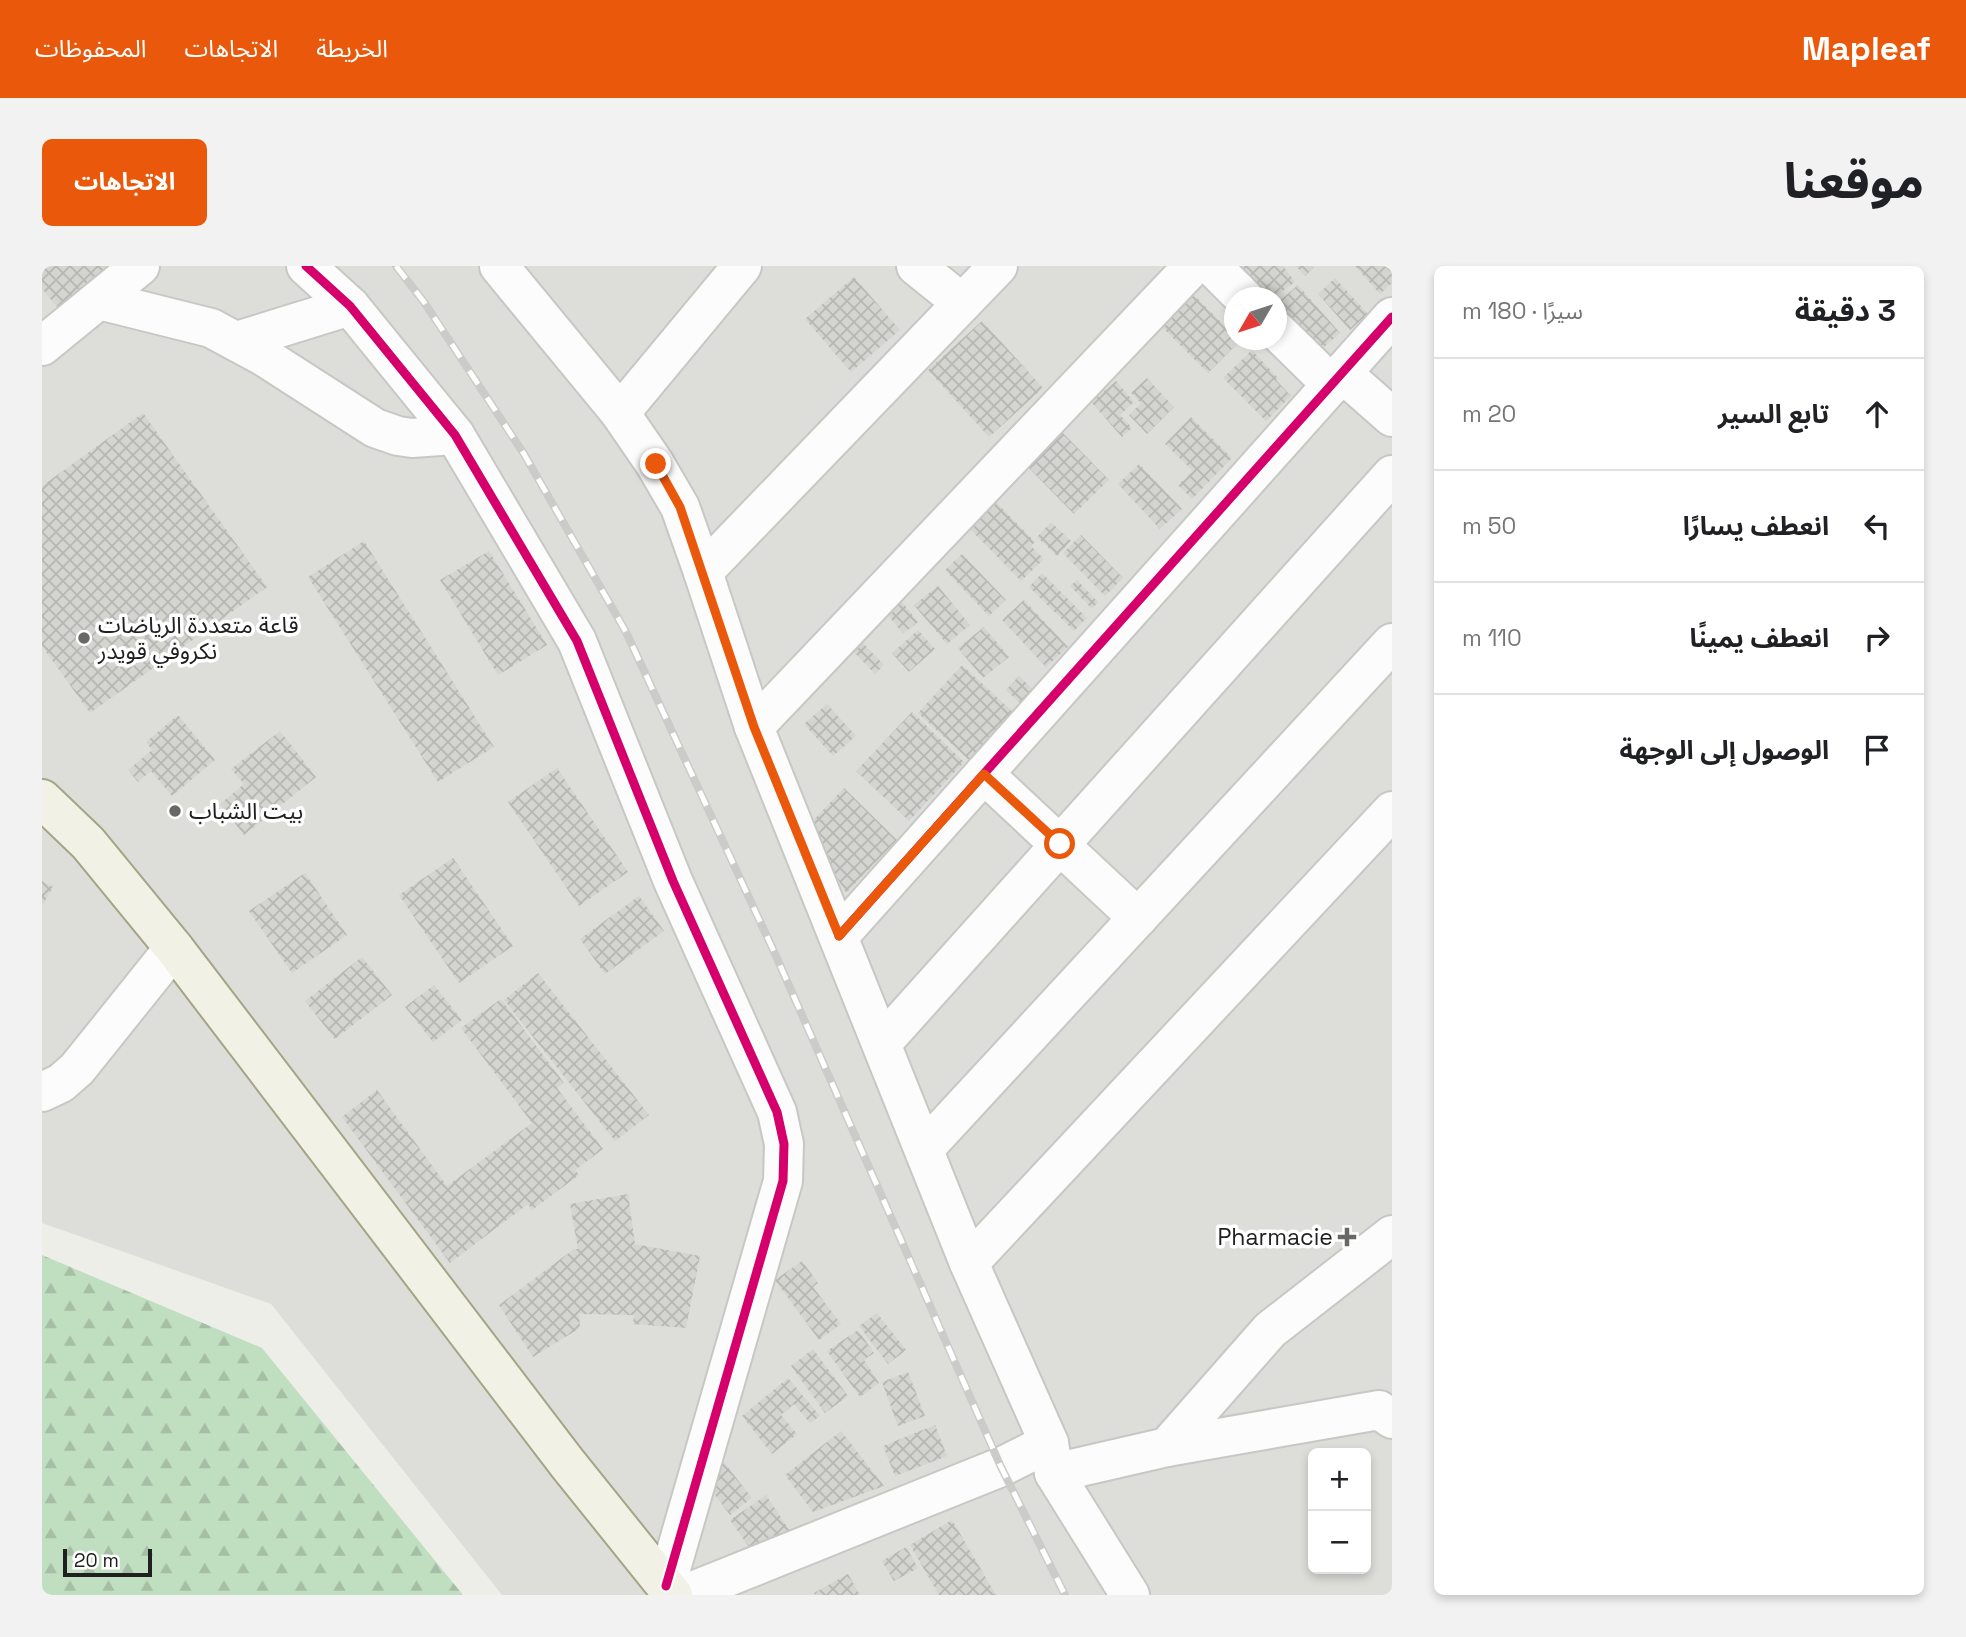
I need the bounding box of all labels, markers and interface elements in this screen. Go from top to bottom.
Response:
text: Mapleaf [1802,28,1931,70]
text: المحفوظات [35,33,146,64]
text: الاتجاهات [184,33,278,64]
text: الخريطة [316,33,388,64]
button: الاتجاهات [42,139,207,226]
text: موقعنا [1784,150,1924,212]
north arrow [1224,287,1287,350]
text: 3 دقيقة [1795,291,1896,330]
text: سيرًا · 180 m [1462,296,1583,326]
icon: ahead [1858,395,1896,433]
text: تابع السير [1718,397,1829,431]
text: 20 m [1462,399,1516,429]
route end [640,448,671,479]
icon: left [1858,507,1896,545]
text: انعطف يسارًا [1683,509,1829,543]
text: 50 m [1462,511,1516,541]
place label: قاعة متعددة الرياضات نكروفي قويدر [97,610,298,668]
icon: right [1858,619,1896,657]
text: انعطف يمينًا [1689,621,1829,655]
text: 110 m [1462,623,1522,653]
marker: قاعة متعددة الرياضات نكروفي قويدر [76,630,92,646]
icon: arrive [1858,731,1896,769]
text: الوصول إلى الوجهة [1619,733,1829,767]
place label: بيت الشباب [189,796,303,826]
marker: بيت الشباب [167,803,183,819]
route start [1044,828,1075,859]
place label: Pharmacie [1217,1222,1333,1252]
marker: Pharmacie [1339,1229,1355,1245]
map controls [1308,1448,1371,1574]
button: + [1308,1448,1371,1511]
button: − [1308,1511,1371,1574]
scale bar [63,1546,152,1578]
text: 20 m [74,1548,119,1573]

